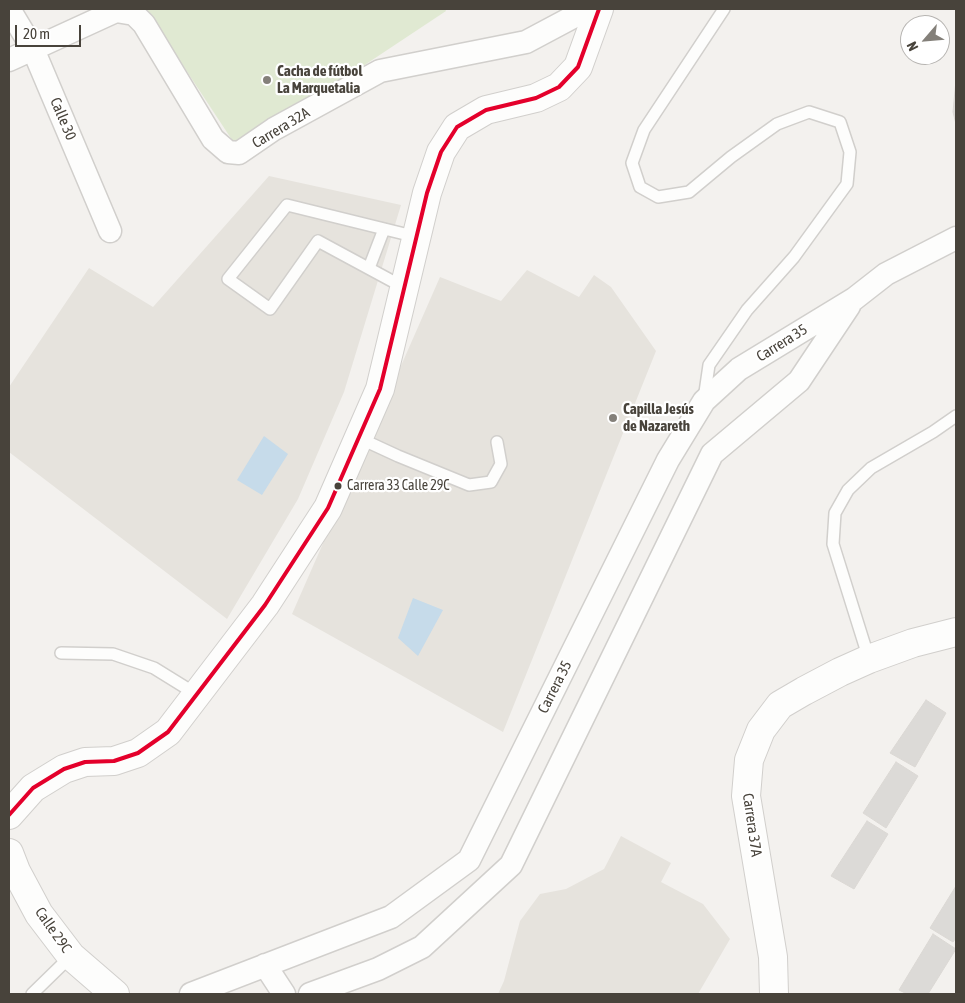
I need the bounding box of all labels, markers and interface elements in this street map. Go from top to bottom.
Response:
scale bar [18,15,84,47]
north arrow [900,15,950,65]
text: 20 m [23,25,50,42]
text: N [904,39,922,54]
place label: Cacha de fútbol La Marquetalia [277,62,362,97]
marker: Cacha de fútbol La Marquetalia [261,74,273,86]
street label: Calle 30 [46,95,80,143]
street label: Carrera 32A [249,104,313,152]
street label: Carrera 35 [753,320,811,366]
place label: Capilla Jesús de Nazareth [623,400,694,435]
marker: Capilla Jesús de Nazareth [607,412,619,424]
place label: Carrera 33 Calle 29C [347,478,450,494]
marker: Carrera 33 Calle 29C [333,481,343,491]
street label: Carrera 35 [534,658,576,716]
street label: Carrera 37A [739,792,765,858]
street label: Calle 29C [31,904,75,956]

